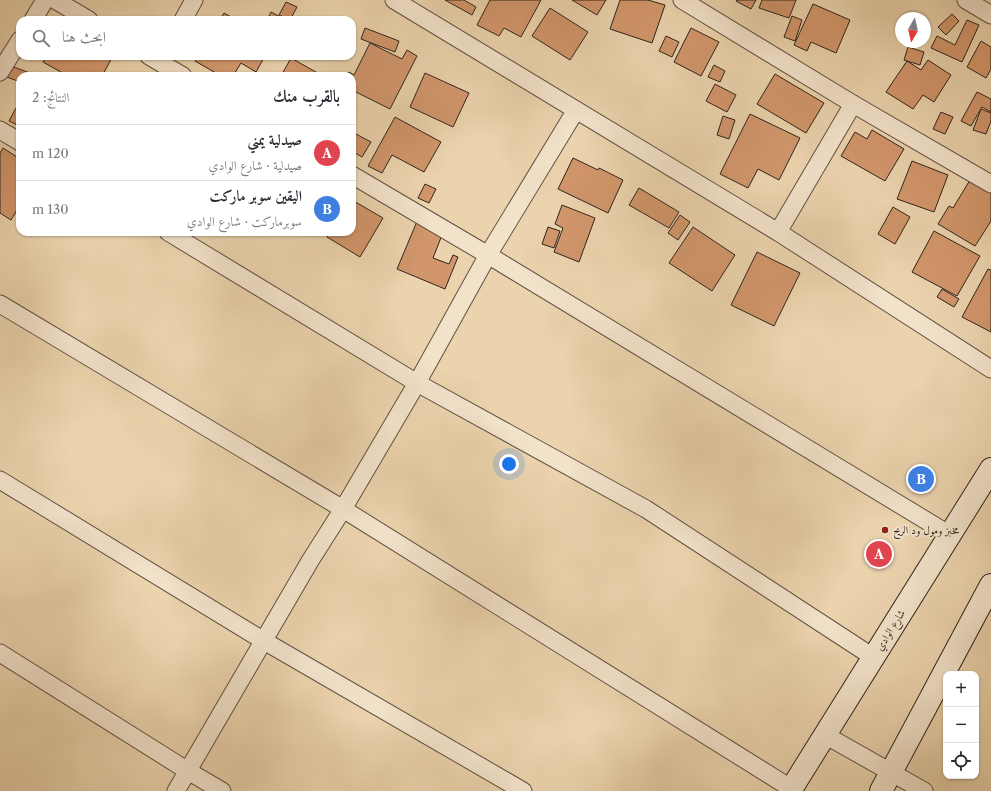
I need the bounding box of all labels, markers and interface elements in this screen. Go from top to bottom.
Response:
north arrow [895,12,931,48]
search box [16,16,356,60]
icon: search [30,27,52,49]
text: ابحث هنا [62,27,106,46]
text: بالقرب منك [273,86,340,106]
text: النتائج: 2 [32,89,69,105]
text: صيدلية يمني [248,130,302,149]
text: 120 m [32,145,69,161]
text: A [322,145,332,161]
text: صيدلية · شارع الوادي [208,157,302,173]
text: اليقين سوبر ماركت [210,186,302,205]
text: 130 m [32,201,68,217]
text: B [322,201,332,217]
text: سوبرماركت · شارع الوادي [187,213,302,229]
your location [499,454,519,474]
pin: B [908,464,934,494]
place label: مخبز ومول ود الريح [893,523,959,539]
marker: مخبز ومول ود الريح [880,525,890,535]
pin: A [866,539,892,569]
street label: شارع الوادي [872,607,911,655]
map controls [943,671,979,779]
button: + [943,671,979,707]
button: − [943,707,979,743]
button: locate [943,743,979,779]

